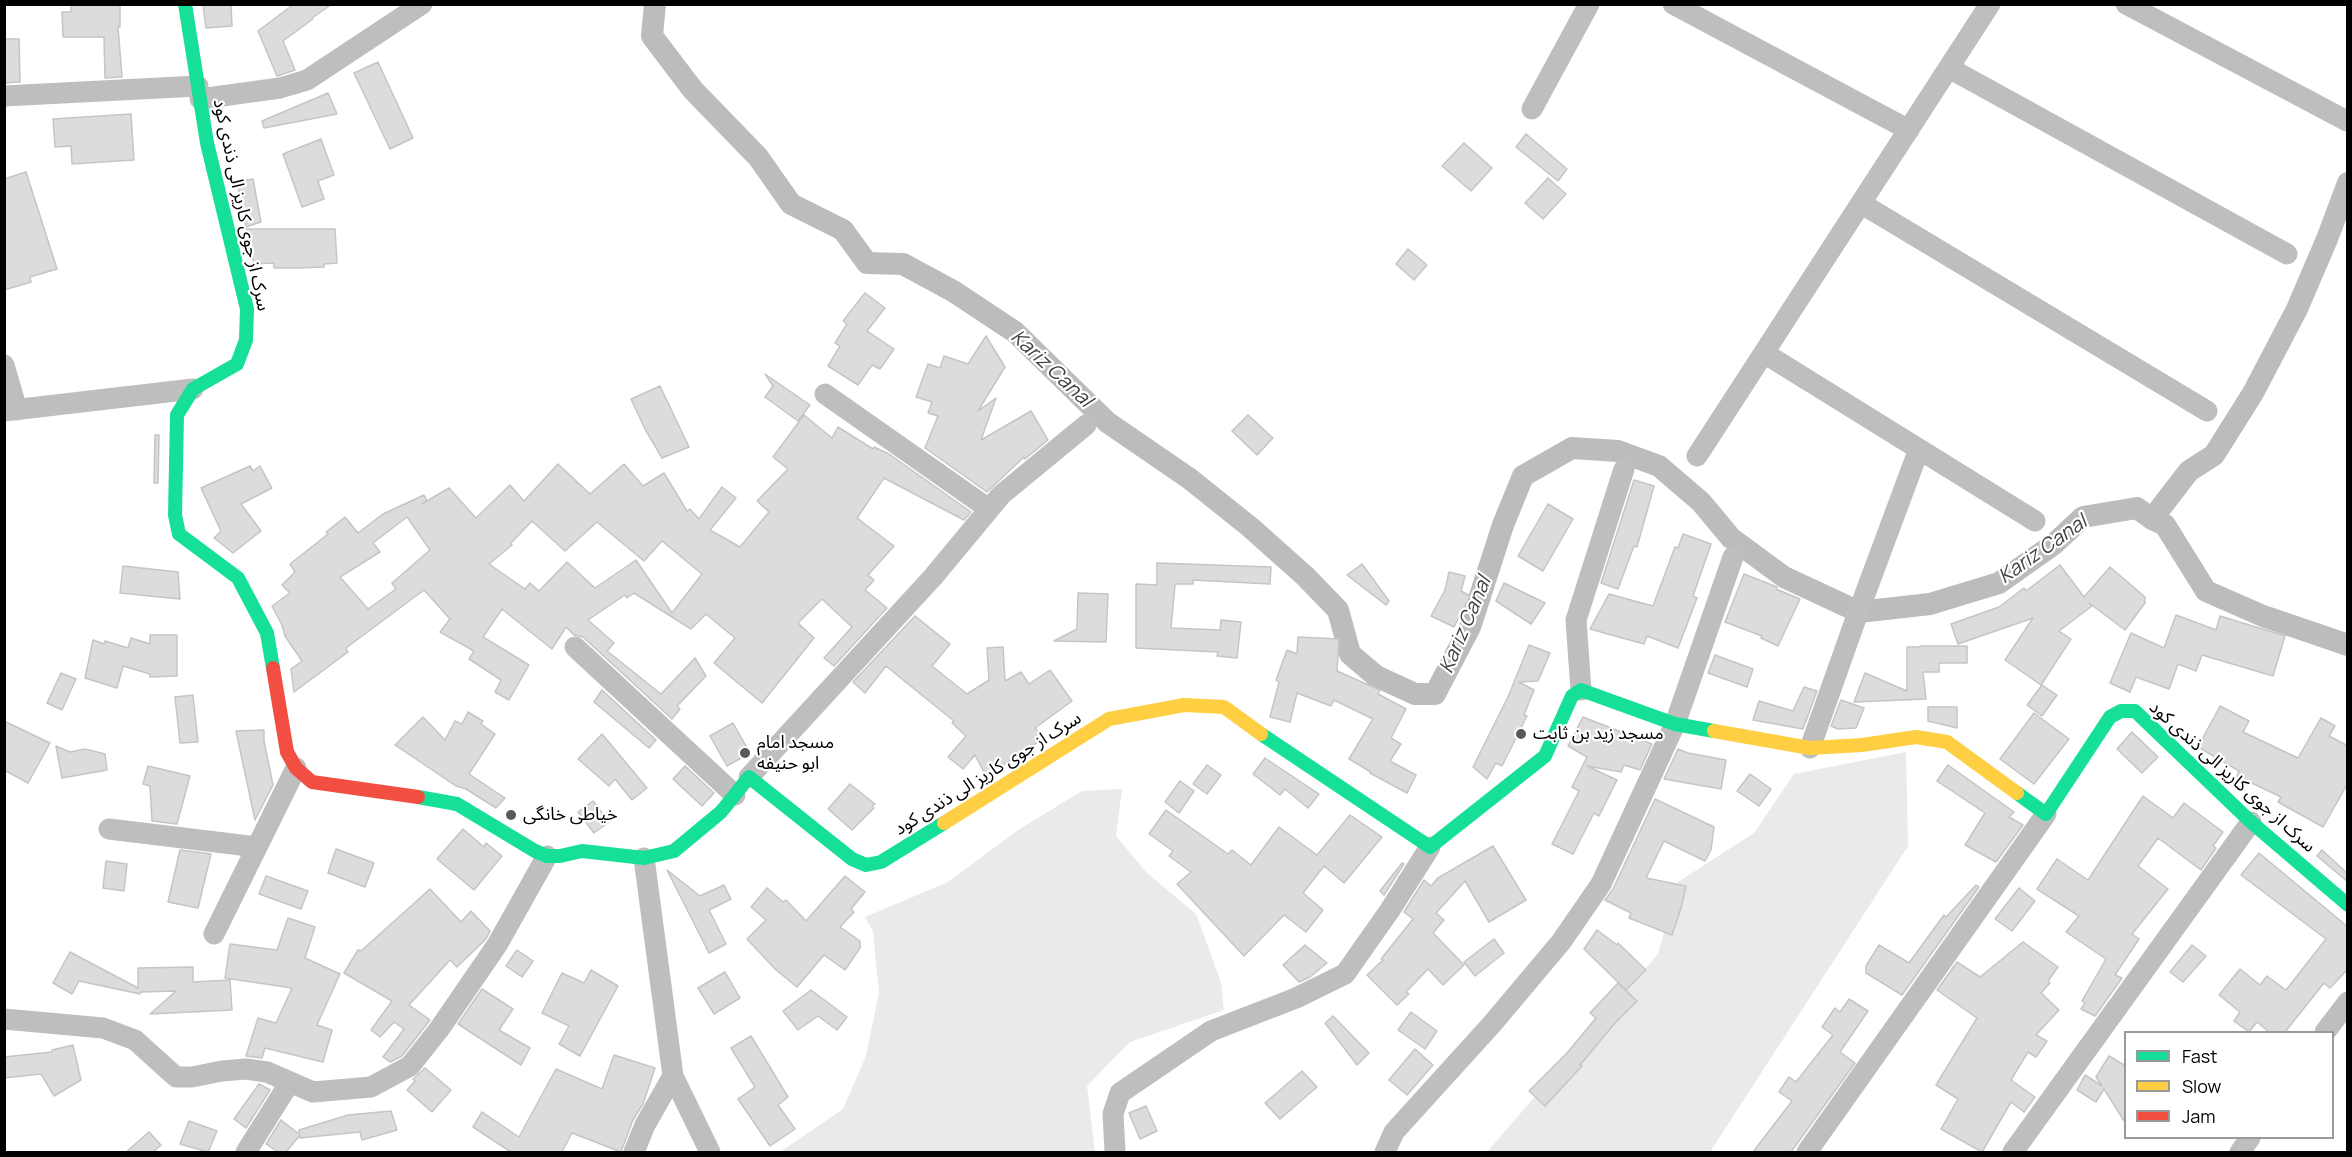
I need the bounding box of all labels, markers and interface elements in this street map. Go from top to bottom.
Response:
street label: سرک از جوی کاریز الی ذندی کود [208,97,274,313]
water label: Kariz Canal [1005,325,1097,413]
water label: Kariz Canal [1994,511,2092,589]
water label: Kariz Canal [1435,573,1497,677]
street label: سرک از جوی کاریز الی ذندی کود [2144,697,2320,857]
street label: سرک از جوی کاریز الی ذندی کود [891,708,1085,840]
place label: مسجد زید بن ثابت [1533,723,1664,745]
marker: مسجد زید بن ثابت [1514,727,1528,741]
place label: مسجد امام ابو حنیفه [757,732,834,774]
marker: مسجد امام ابو حنیفه [738,746,752,760]
place label: خیاطی خانگی [523,804,618,826]
marker: خیاطی خانگی [504,808,518,822]
legend [2124,1031,2334,1139]
text: Fast [2182,1044,2217,1068]
text: Slow [2182,1074,2221,1098]
text: Jam [2182,1104,2216,1128]

